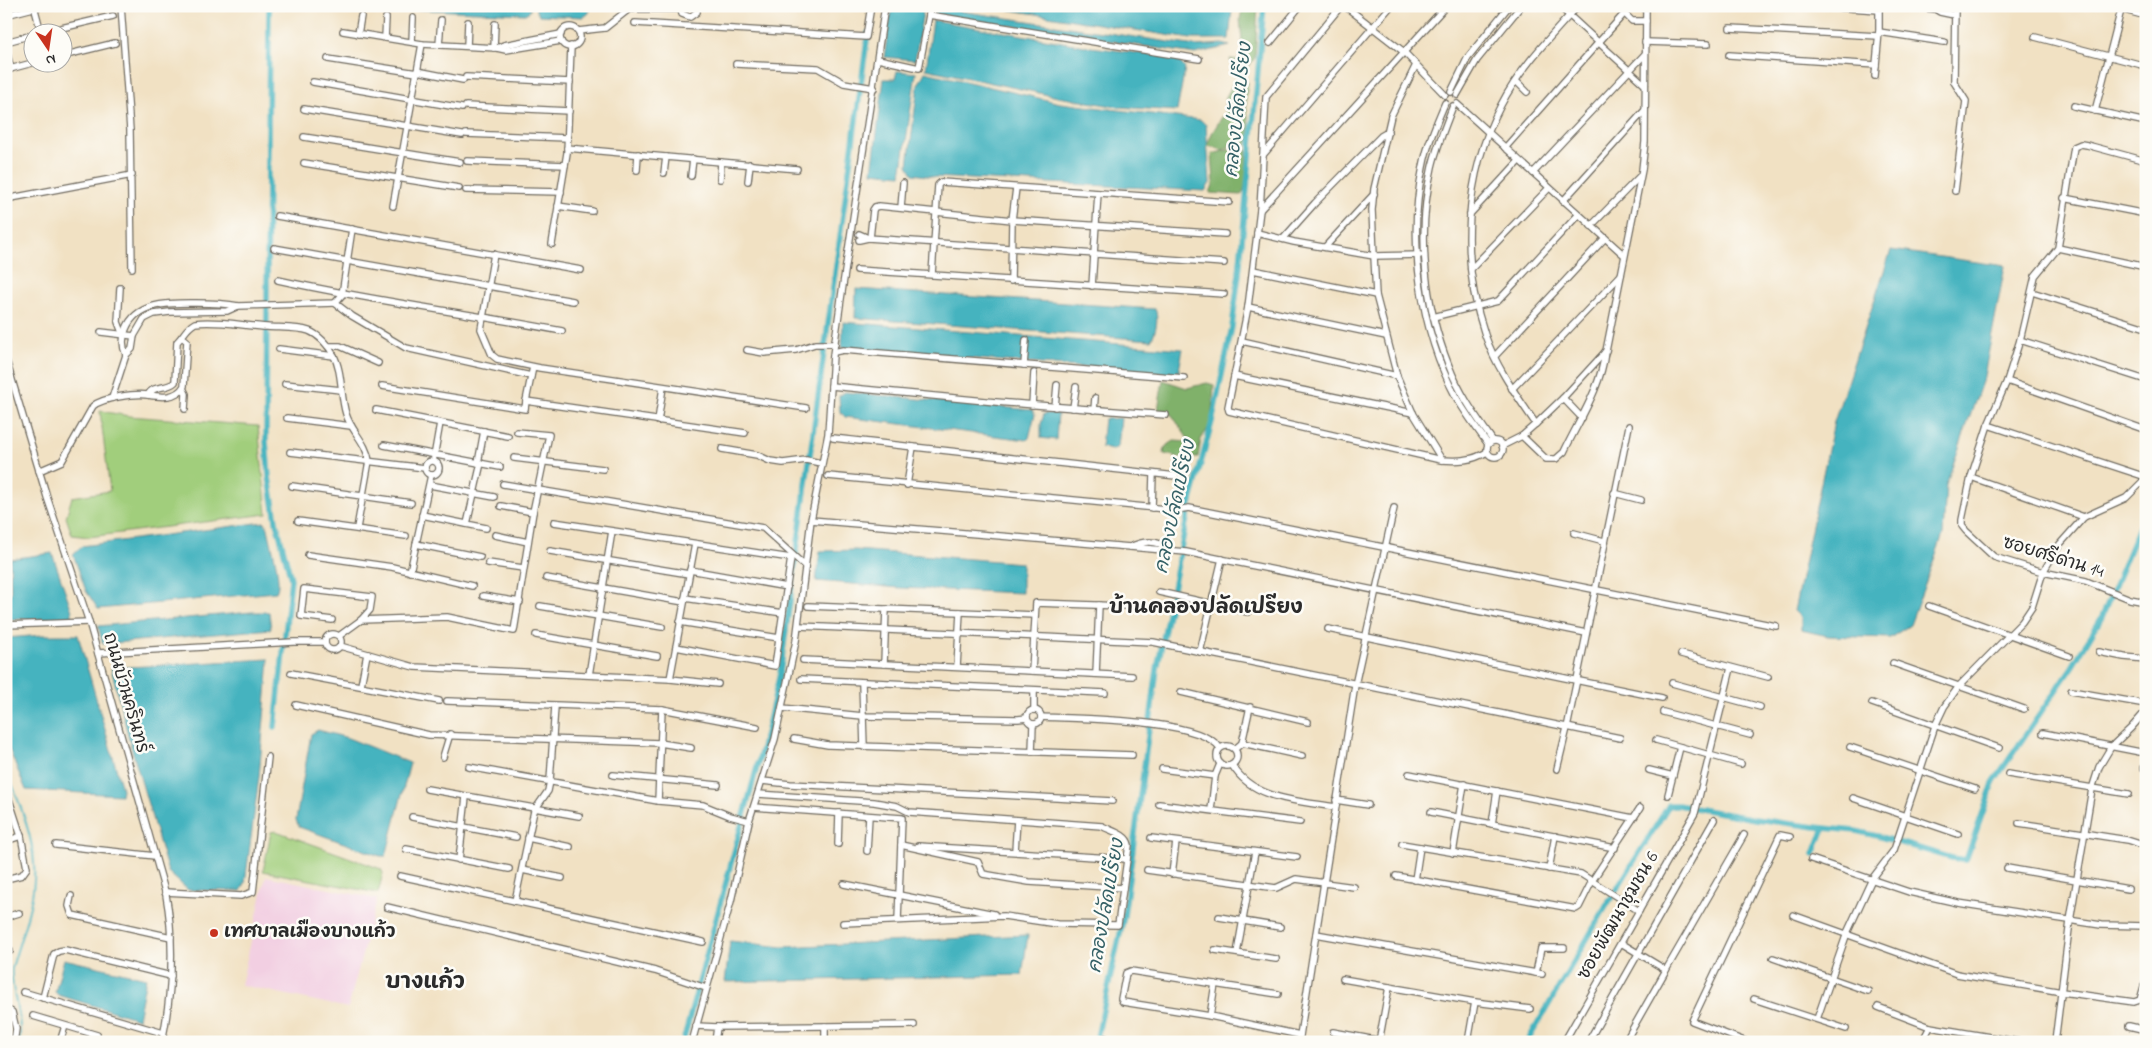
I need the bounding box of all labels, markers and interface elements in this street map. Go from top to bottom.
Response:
north arrow [22,22,72,72]
water label: คลองปลัดเปรียง [1218,39,1260,179]
text: N [44,48,58,70]
water label: คลองปลัดเปรียง [1149,436,1204,576]
street label: ซอยศรีด่าน 14 [1999,529,2108,586]
district label: บ้านคลองปลัดเปรียง [1109,593,1303,623]
street label: ถนนบัวนครินทร์ [95,629,157,757]
water label: คลองปลัดเปรียง [1082,835,1132,975]
street label: ซอยพัฒนาชุมชน 6 [1572,847,1666,985]
place label: เทศบาลเมืองบางแก้ว [224,919,395,946]
marker: เทศบาลเมืองบางแก้ว [208,927,220,939]
district label: บางแก้ว [385,967,465,999]

